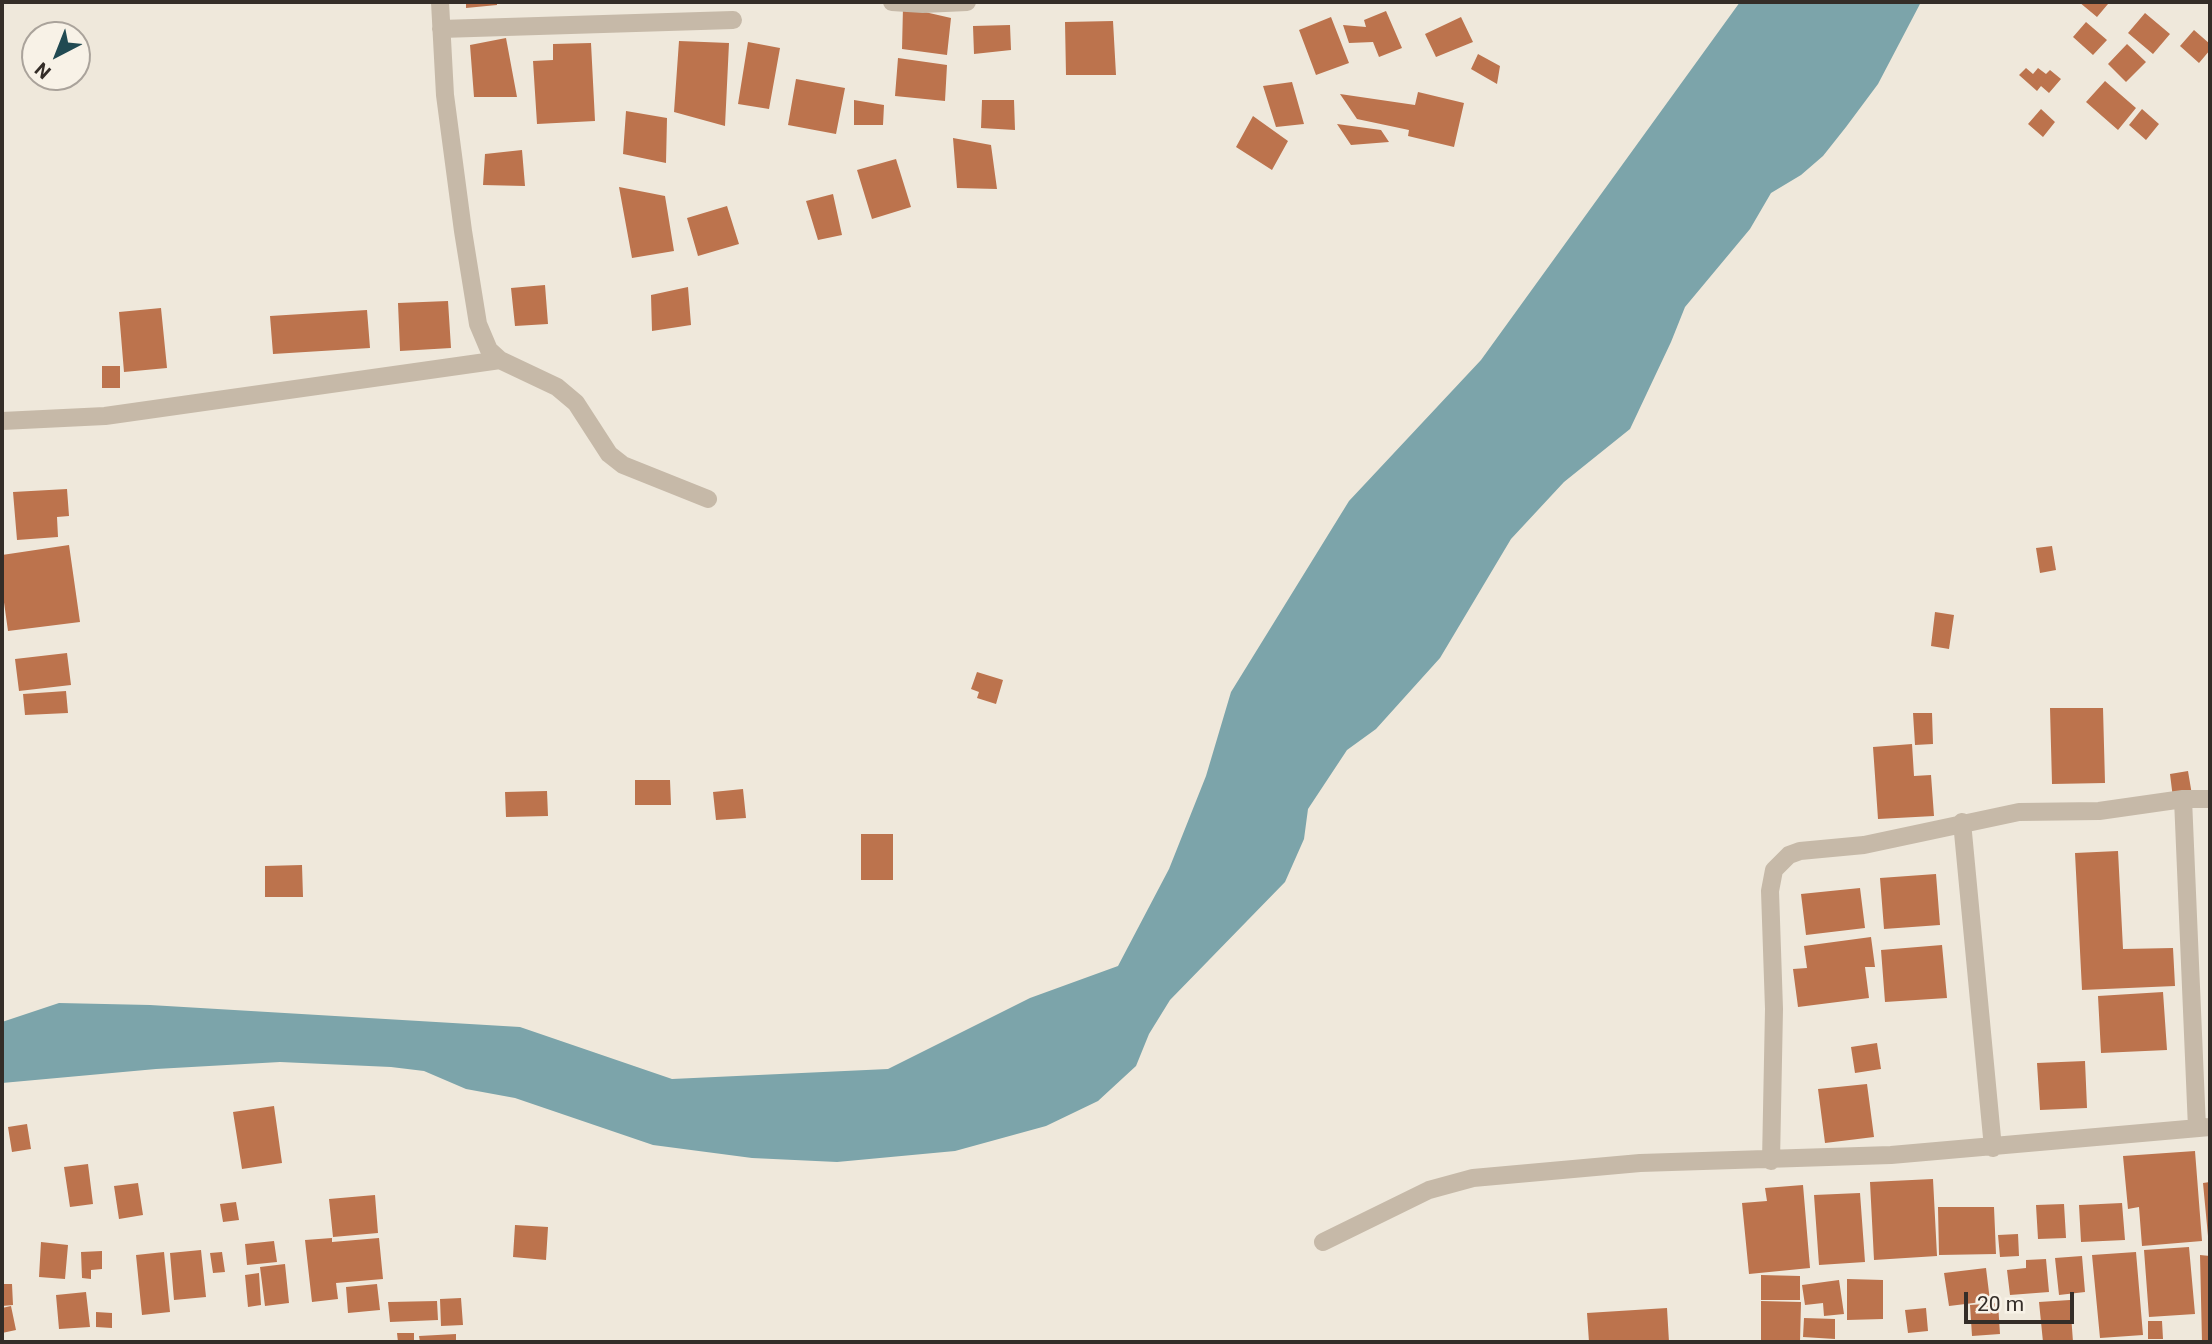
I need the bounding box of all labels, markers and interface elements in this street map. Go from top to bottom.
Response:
north arrow [21,21,91,91]
text: N [30,57,56,84]
scale bar [1967,1278,2077,1322]
text: 20 m [1977,1292,2024,1316]

